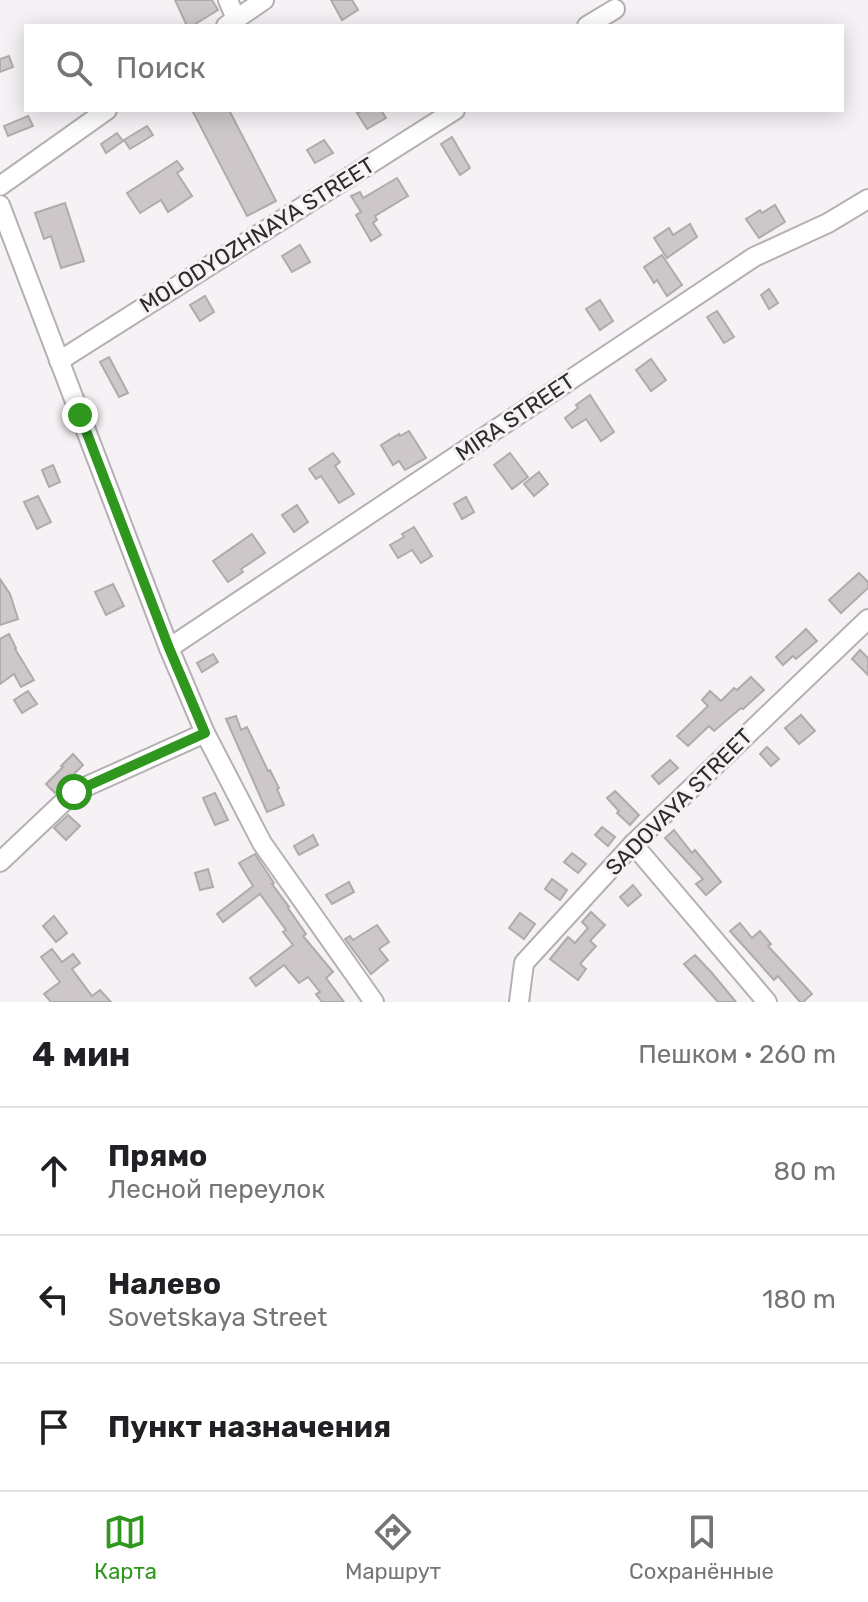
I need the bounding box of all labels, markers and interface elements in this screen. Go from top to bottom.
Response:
search box [24,24,844,112]
icon: search [52,46,96,90]
text: Поиск [116,50,206,86]
street label: MOLODYOZHNAYA STREET [135,151,380,318]
street label: MIRA STREET [450,367,580,467]
route end [62,397,98,433]
street label: SADOVAYA STREET [600,723,758,881]
route start [56,774,92,810]
text: 4 мин [32,1034,130,1075]
text: Пешком · 260 m [638,1039,836,1070]
text: Прямо [108,1138,207,1174]
icon: ahead [32,1149,76,1193]
text: 80 m [773,1156,836,1187]
text: Лесной переулок [108,1174,325,1205]
text: Налево [108,1266,221,1302]
icon: left [32,1277,76,1321]
text: 180 m [762,1284,836,1315]
text: Sovetskaya Street [108,1302,327,1333]
icon: arrive [32,1405,76,1449]
text: Пункт назначения [108,1409,391,1445]
tab: Карта [94,1510,157,1585]
tab: Маршрут [345,1510,441,1585]
tab: Сохранённые [629,1510,774,1585]

